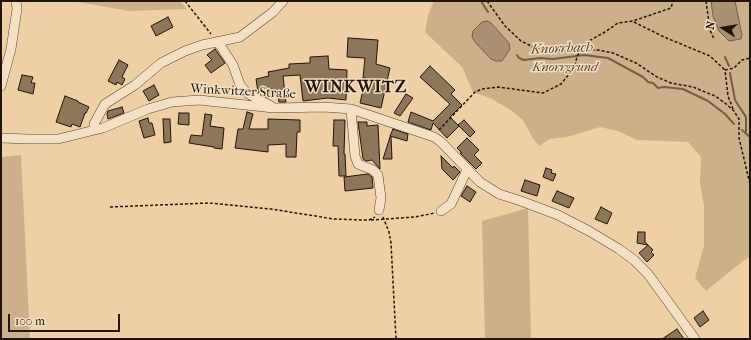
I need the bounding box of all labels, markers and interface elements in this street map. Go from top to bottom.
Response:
north arrow [703,8,743,48]
text: N [704,20,718,31]
water label: Knorrbach [531,40,593,58]
park label: Knorrgrund [532,60,598,76]
district label: WINKWITZ [305,78,407,98]
street label: Winkwitzer Straße [190,81,296,103]
scale bar [10,306,122,332]
text: 100 m [15,314,45,328]

